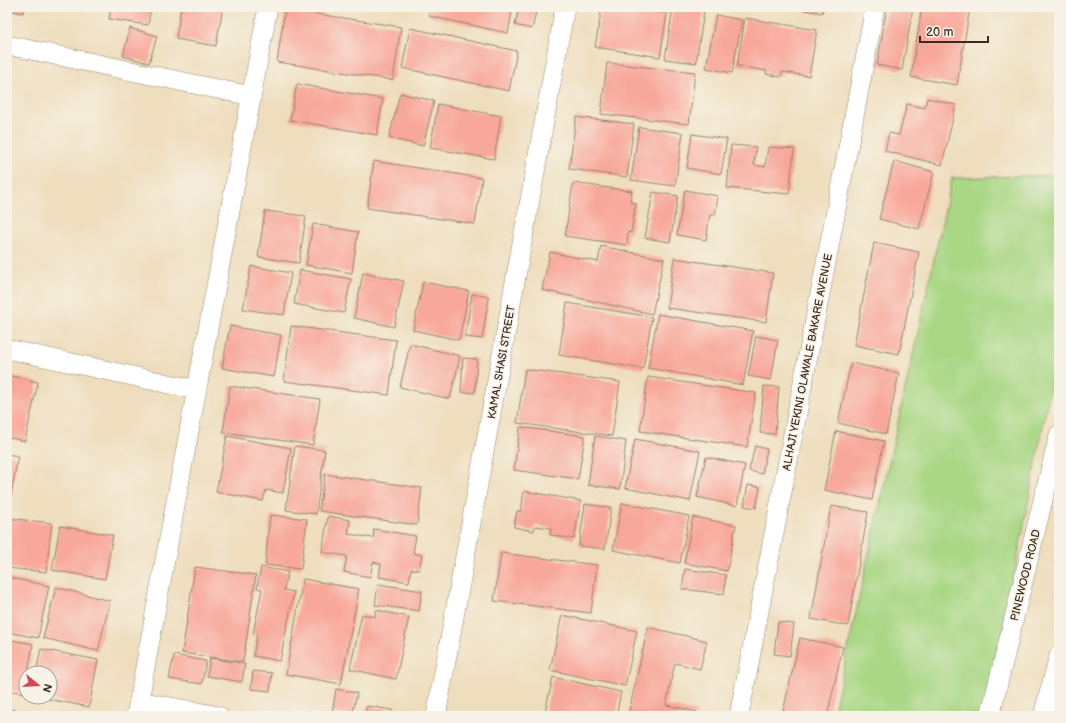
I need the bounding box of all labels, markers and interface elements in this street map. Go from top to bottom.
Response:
scale bar [920,18,988,44]
text: 20 m [926,25,953,40]
street label: ALHAJI YEKINI OLAWALE BAKARE AVENUE [780,252,835,472]
street label: KAMAL SHASI STREET [485,304,518,420]
street label: PINEWOOD ROAD [1008,528,1043,622]
north arrow [18,665,58,705]
text: N [40,682,54,694]

